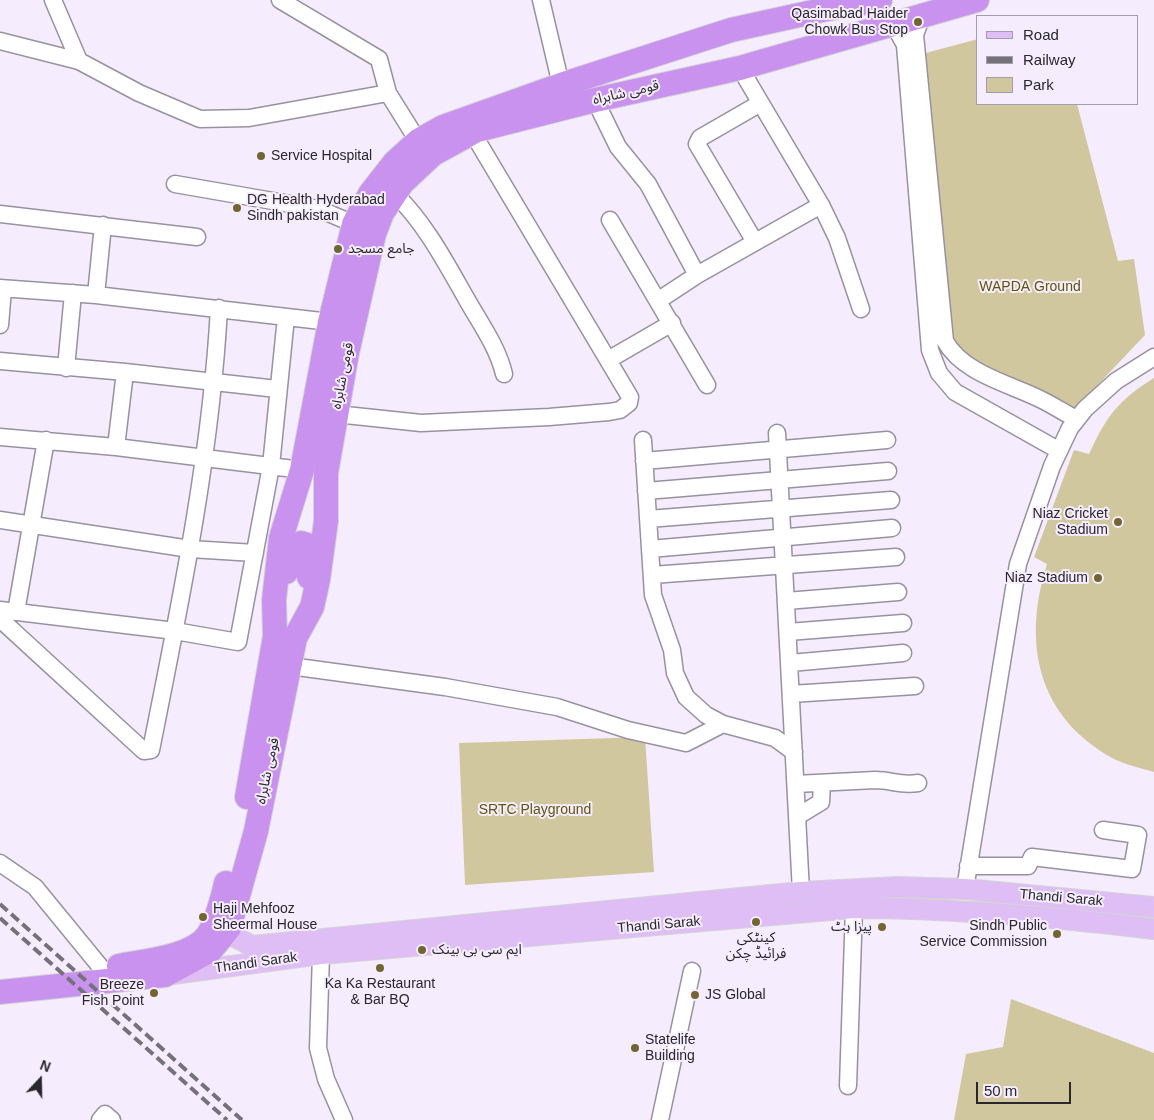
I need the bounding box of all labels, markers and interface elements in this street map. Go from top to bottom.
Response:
place label: Qasimabad Haider Chowk Bus Stop [791,6,908,38]
legend [976,15,1139,105]
marker: Qasimabad Haider Chowk Bus Stop [912,16,924,28]
text: Road [1023,26,1059,43]
text: Railway [1023,51,1076,68]
text: Park [1023,76,1054,93]
street label: قومی شاہراہ [591,77,661,109]
place label: Service Hospital [271,148,372,164]
marker: Service Hospital [255,150,267,162]
place label: DG Health Hyderabad Sindh pakistan [247,192,385,224]
marker: DG Health Hyderabad Sindh pakistan [231,202,243,214]
place label: جامع مسجد [348,241,415,257]
marker: جامع مسجد [332,243,344,255]
park label: WAPDA Ground [979,279,1081,295]
street label: قومی شاہراہ [328,341,358,411]
place label: Niaz Cricket Stadium [1033,506,1108,538]
marker: Niaz Cricket Stadium [1112,516,1124,528]
place label: Niaz Stadium [1005,570,1088,586]
marker: Niaz Stadium [1092,572,1104,584]
street label: قومی شاہراہ [253,736,283,806]
park label: SRTC Playground [479,802,591,818]
street label: Thandi Sarak [1019,886,1103,910]
place label: Haji Mehfooz Sheermal House [213,901,317,934]
marker: Haji Mehfooz Sheermal House [197,911,209,923]
street label: Thandi Sarak [617,913,701,937]
marker: کینٹکی فرائیڈ چکن [750,916,762,928]
place label: Sindh Public Service Commission [919,918,1047,950]
place label: پیزا ہٹ [831,919,872,935]
marker: پیزا ہٹ [876,921,888,933]
marker: Sindh Public Service Commission [1051,928,1063,940]
place label: کینٹکی فرائیڈ چکن [726,930,786,962]
place label: ایم سی بی بینک [432,942,522,958]
marker: ایم سی بی بینک [416,944,428,956]
street label: Thandi Sarak [214,949,298,977]
marker: Ka Ka Restaurant & Bar BQ [374,962,386,974]
place label: Ka Ka Restaurant & Bar BQ [325,976,435,1009]
place label: Breeze Fish Point [82,977,144,1010]
marker: Breeze Fish Point [148,987,160,999]
place label: JS Global [705,987,766,1003]
marker: JS Global [689,989,701,1001]
place label: Statelife Building [645,1032,696,1064]
marker: Statelife Building [629,1042,641,1054]
north arrow [15,1055,65,1105]
text: N [38,1057,53,1075]
scale bar [979,1072,1074,1104]
text: 50 m [984,1082,1017,1099]

